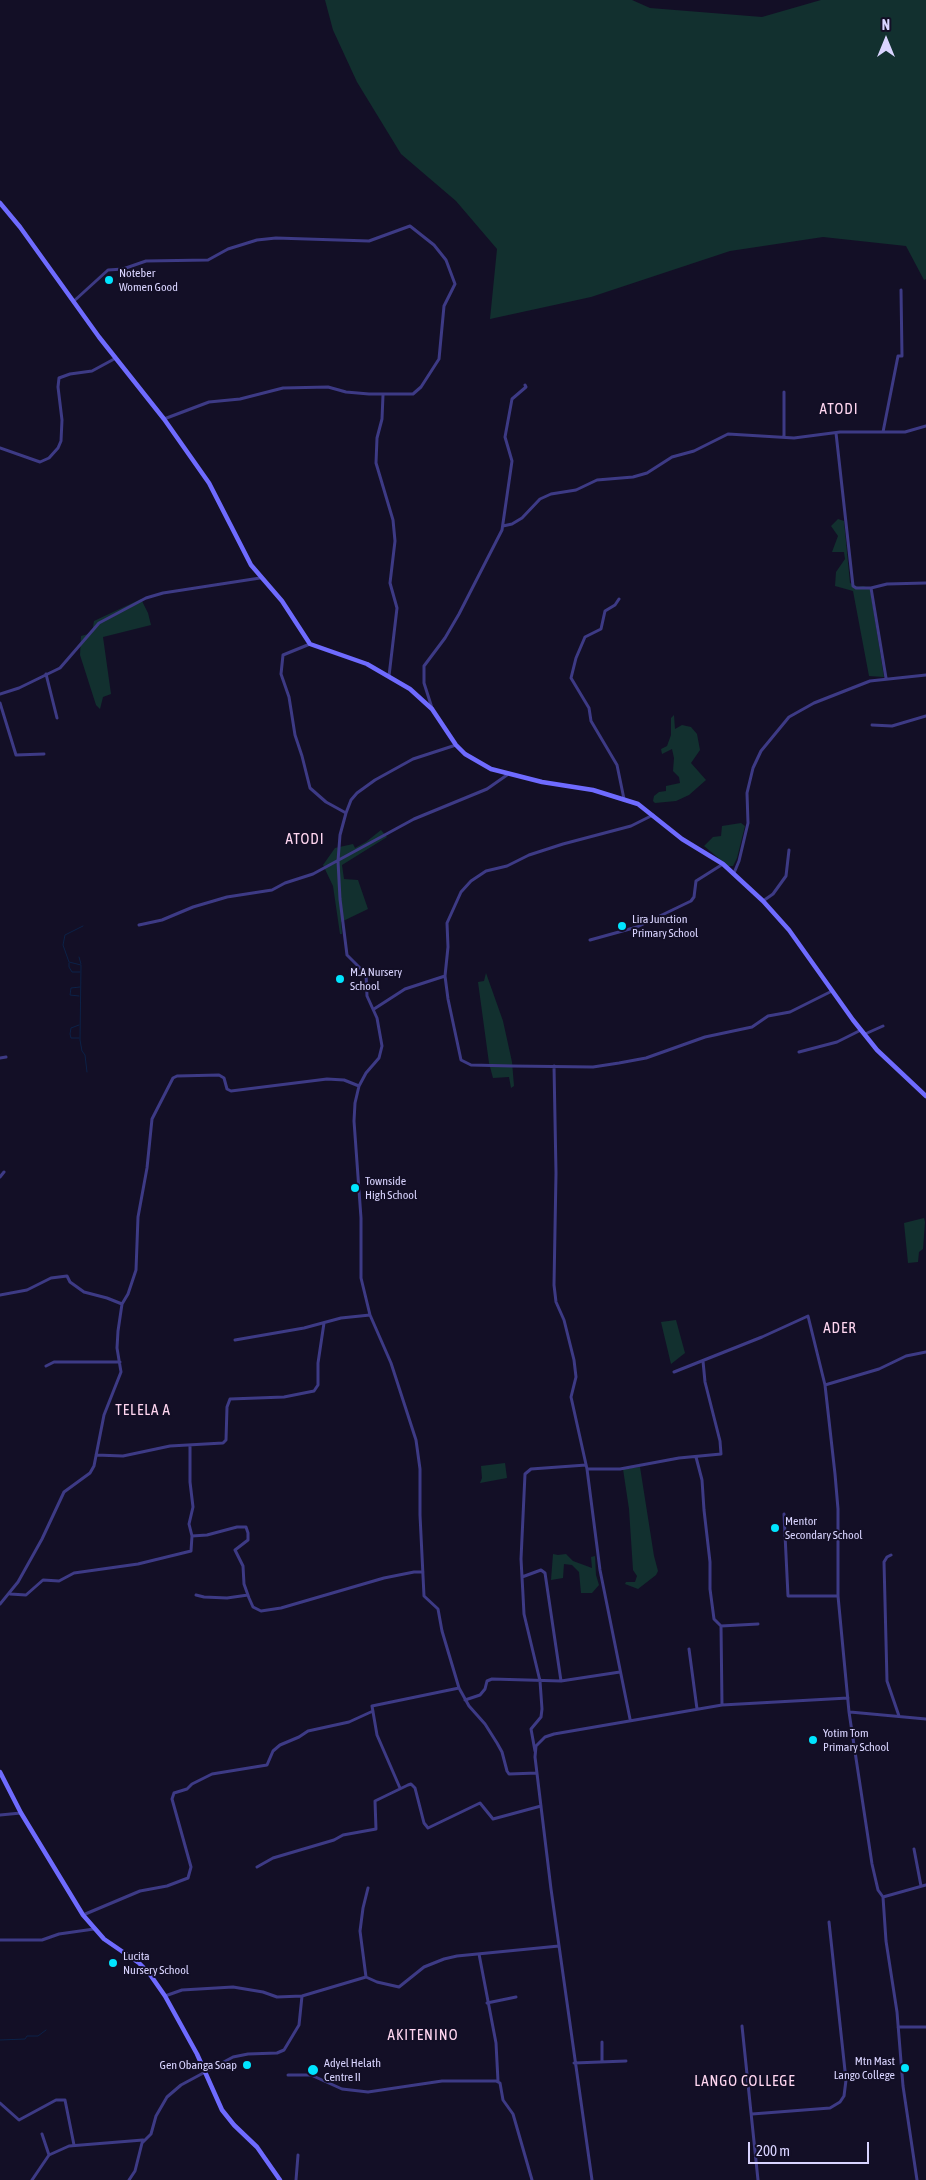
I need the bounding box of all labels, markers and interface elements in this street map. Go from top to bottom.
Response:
north arrow [861,15,911,65]
text: N [882,17,890,33]
place label: Noteber Women Good [119,266,178,294]
marker: Noteber Women Good [103,274,115,286]
district label: ATODI [819,400,859,418]
district label: ATODI [285,830,325,848]
place label: Lira Junction Primary School [632,912,698,940]
marker: Lira Junction Primary School [616,920,628,932]
place label: M.A Nursery School [350,965,402,993]
marker: M.A Nursery School [334,973,346,985]
place label: Townside High School [365,1174,417,1202]
marker: Townside High School [349,1182,361,1194]
district label: ADER [823,1319,857,1337]
district label: TELELA A [114,1401,172,1419]
place label: Mentor Secondary School [785,1514,862,1542]
marker: Mentor Secondary School [769,1522,781,1534]
place label: Yotim Tom Primary School [823,1726,889,1754]
marker: Yotim Tom Primary School [807,1734,819,1746]
place label: Lucita Nursery School [123,1949,189,1977]
marker: Lucita Nursery School [107,1957,119,1969]
district label: AKITENINO [386,2026,460,2044]
place label: Mtn Mast Lango College [834,2054,895,2082]
place label: Adyel Helath Centre II [324,2056,381,2084]
place label: Gen Obanga Soap [160,2058,237,2072]
marker: Gen Obanga Soap [241,2059,253,2071]
marker: Mtn Mast Lango College [899,2062,911,2074]
marker: Adyel Helath Centre II [306,2063,320,2077]
district label: LANGO COLLEGE [693,2072,797,2090]
scale bar [751,2132,872,2164]
text: 200 m [756,2142,790,2159]

